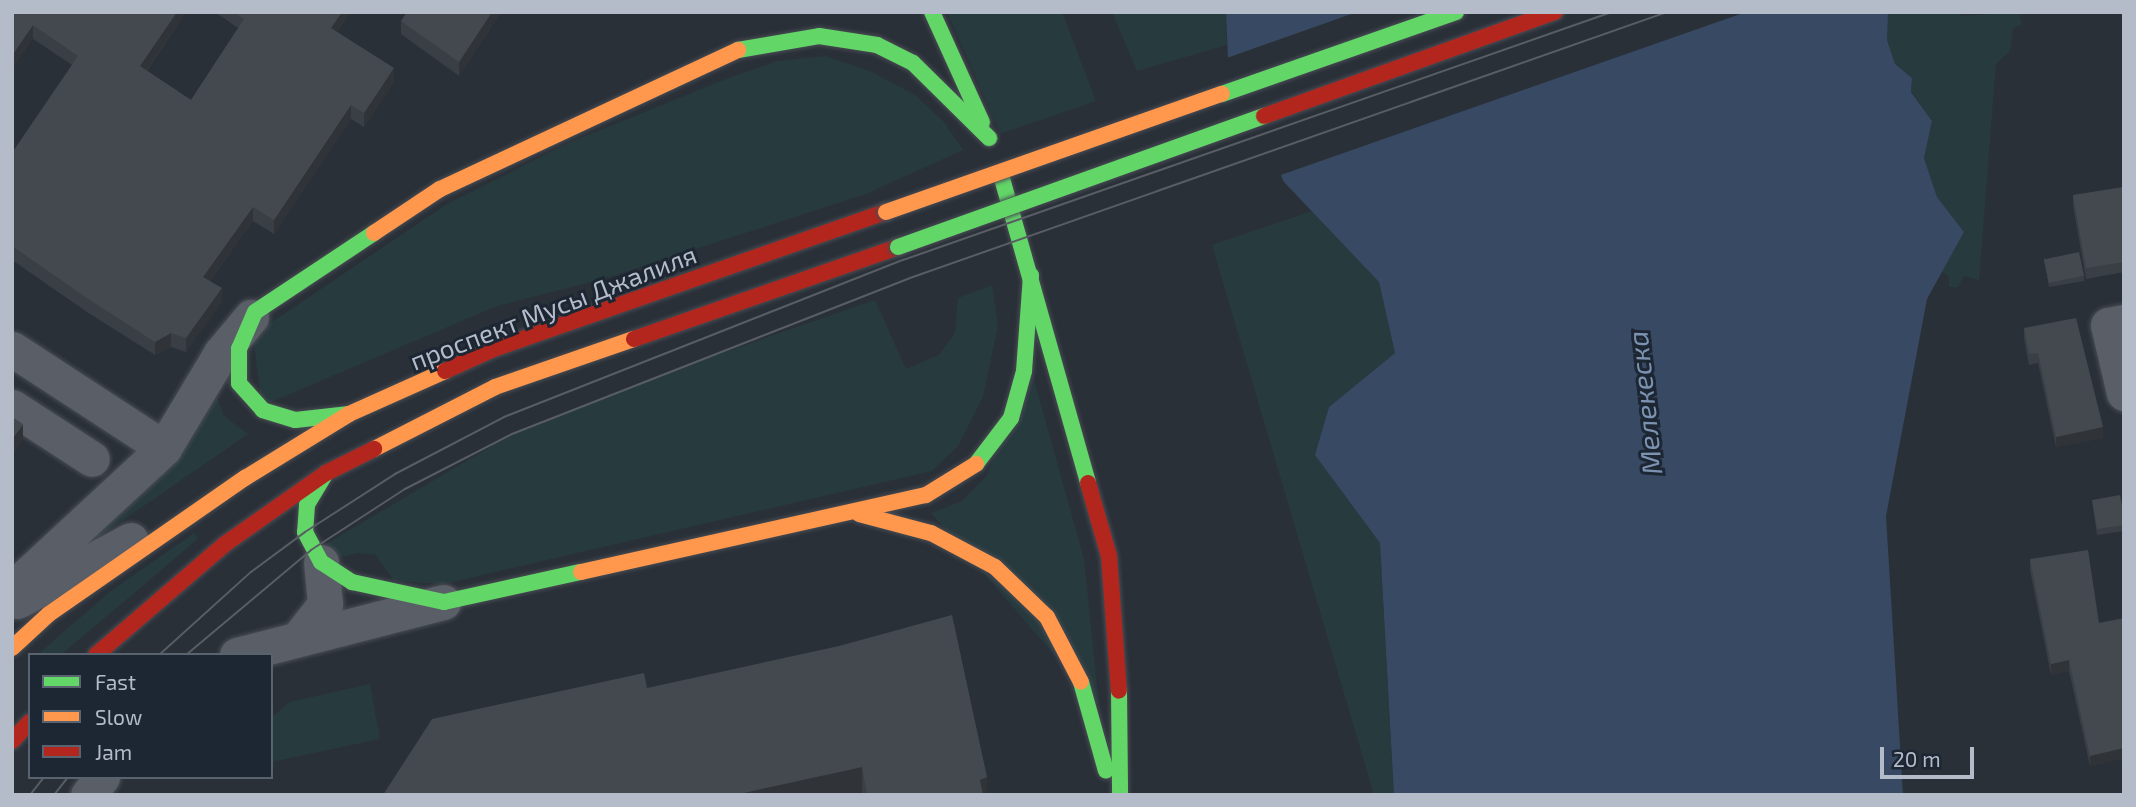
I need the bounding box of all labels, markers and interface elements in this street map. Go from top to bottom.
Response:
street label: проспект Мусы Джалиля [405,238,701,376]
water label: Мелекеска [1620,329,1668,477]
legend [28,653,273,779]
text: Fast [95,669,136,694]
text: Slow [95,704,142,729]
scale bar [1884,734,1979,778]
text: Jam [95,739,132,764]
text: 20 m [1893,746,1941,771]

